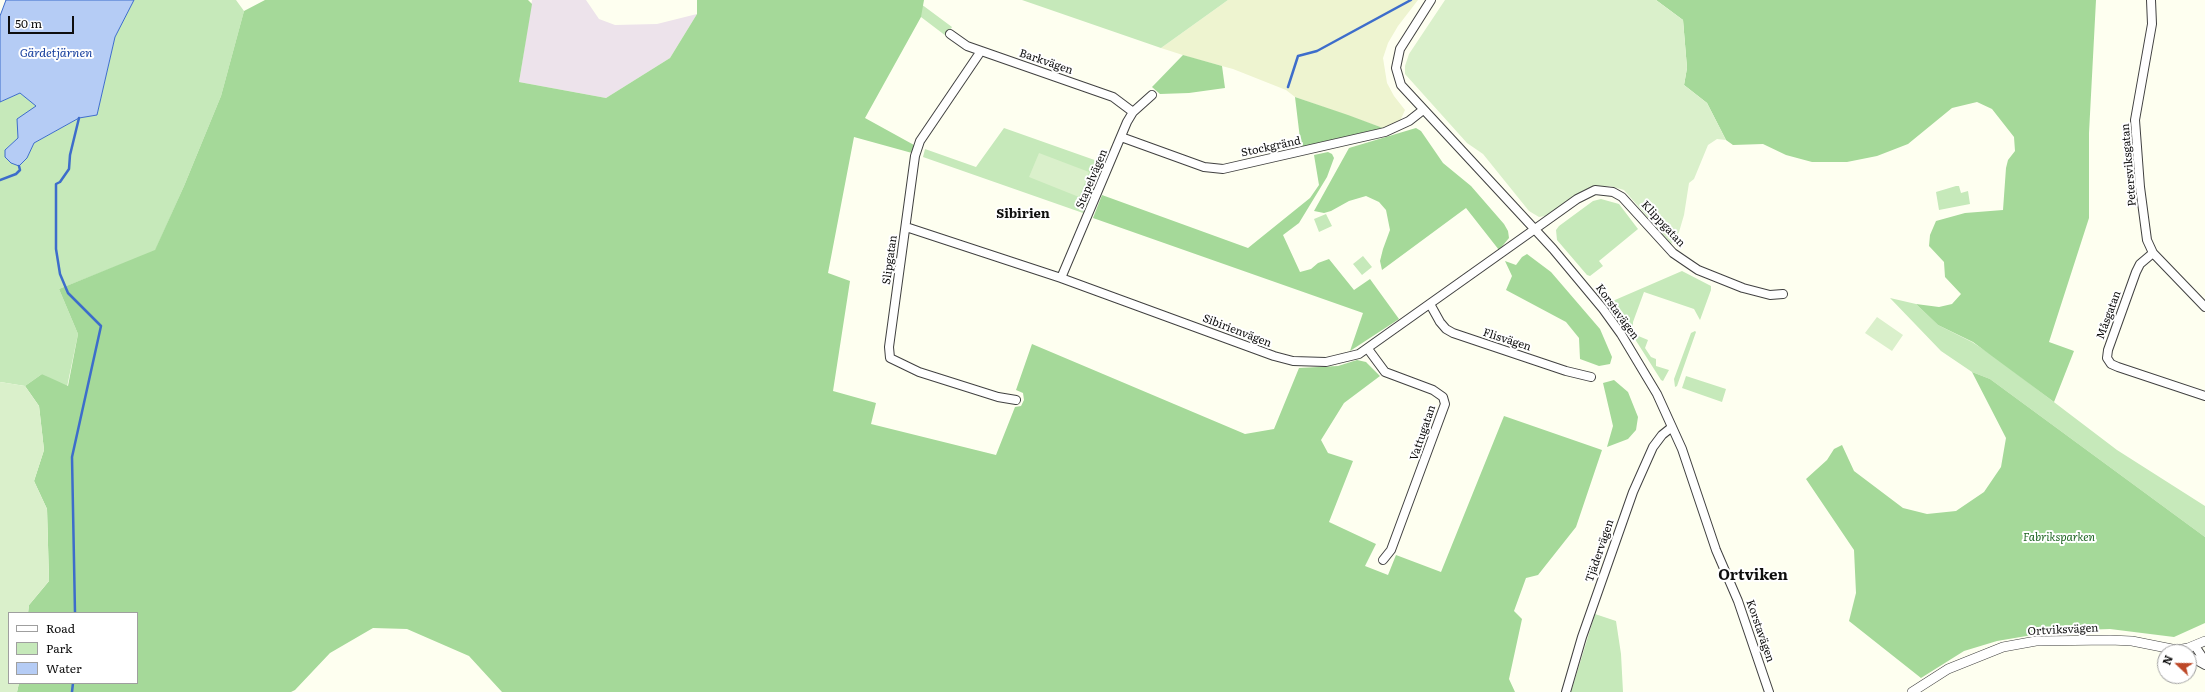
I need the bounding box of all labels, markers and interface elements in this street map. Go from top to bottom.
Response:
scale bar [10,8,76,34]
text: 50 m [15,14,42,32]
water label: Gärdetjärnen [20,46,92,60]
street label: Barkvägen [1017,47,1075,77]
street label: Petersviksgatan [2119,123,2139,207]
street label: Stockgränd [1240,134,1302,160]
street label: Stapelvägen [1074,147,1110,211]
street label: Klippgatan [1638,198,1688,250]
district label: Sibirien [996,206,1050,222]
street label: Slipgatan [880,234,900,286]
street label: Korstavägen [1592,282,1642,342]
street label: Måsgatan [2094,289,2124,341]
street label: Sibirienvägen [1201,312,1273,350]
street label: Flisvägen [1481,326,1533,354]
street label: Vattugatan [1407,404,1439,462]
street label: Tjädervägen [1583,518,1617,584]
park label: Fabriksparken [2023,531,2095,545]
district label: Ortviken [1718,567,1788,585]
street label: Korstavägen [1743,598,1777,664]
legend [8,612,138,684]
text: Road [46,619,75,637]
street label: Ortviksvägen [2027,622,2099,638]
text: Park [46,639,72,657]
north arrow [2157,644,2197,684]
text: N [2158,653,2176,667]
text: Water [46,659,82,677]

